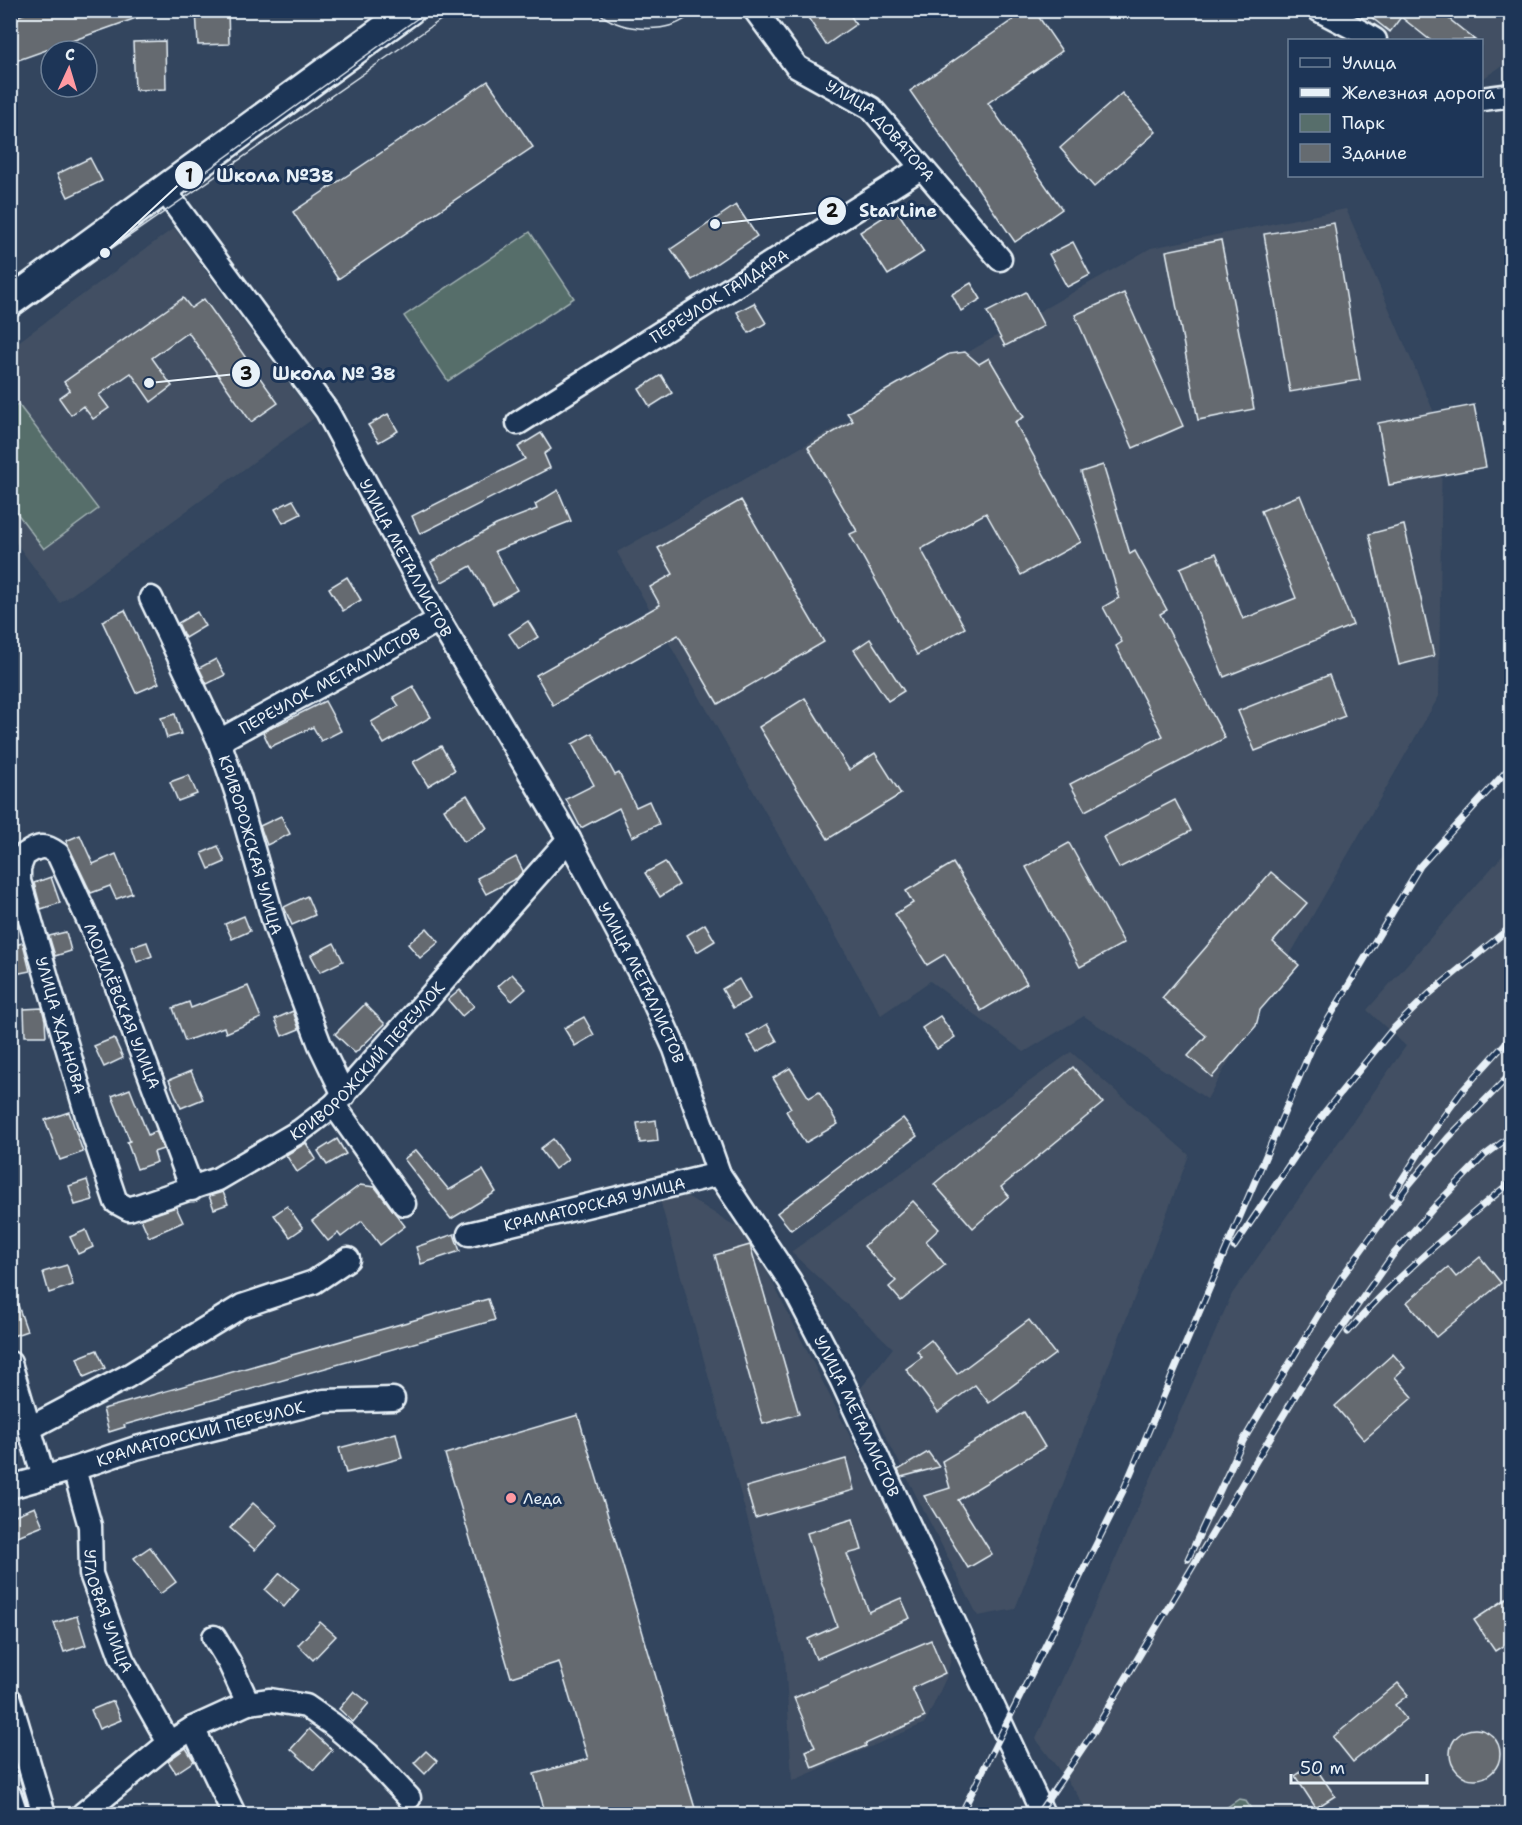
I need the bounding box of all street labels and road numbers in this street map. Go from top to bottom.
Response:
street label: УЛИЦА ДОВАТОРА [822,75,940,186]
street label: ПЕРЕУЛОК ГАЙДАРА [646,244,792,347]
street label: УЛИЦА МЕТАЛЛИСТОВ [355,475,457,641]
street label: ПЕРЕУЛОК МЕТАЛЛИСТОВ [235,622,424,739]
street label: КРИВОРОЖСКАЯ УЛИЦА [214,752,288,938]
street label: УЛИЦА МЕТАЛЛИСТОВ [594,898,690,1066]
street label: МОГИЛЁВСКАЯ УЛИЦА [79,920,165,1092]
street label: УЛИЦА ЖДАНОВА [31,954,91,1096]
street label: КРИВОРОЖСКИЙ ПЕРЕУЛОК [286,976,449,1145]
street label: КРАМАТОРСКАЯ УЛИЦА [501,1172,687,1236]
street label: УЛИЦА МЕТАЛЛИСТОВ [809,1331,905,1500]
street label: КРАМАТОРСКИЙ ПЕРЕУЛОК [93,1396,307,1471]
street label: УГЛОВАЯ УЛИЦА [80,1549,138,1676]

